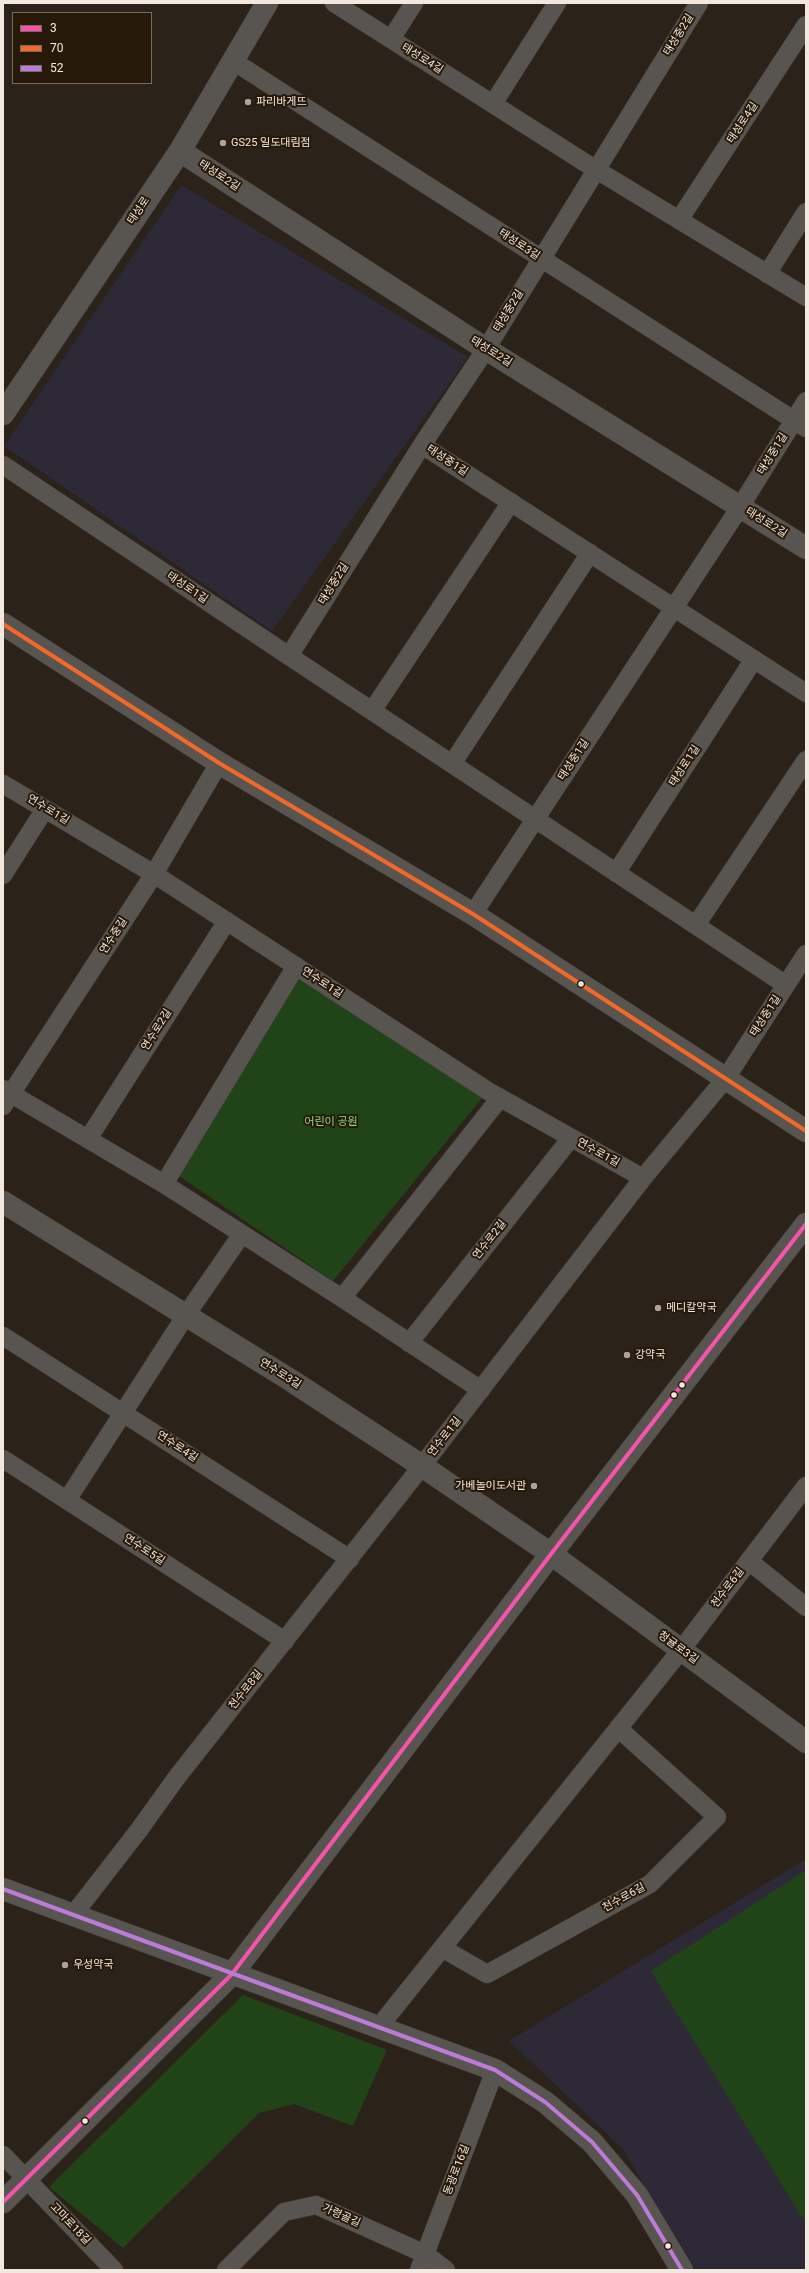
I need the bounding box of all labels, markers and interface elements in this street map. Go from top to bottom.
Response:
legend [12,12,152,84]
street label: 태성중2길 [661,12,697,58]
text: 3 [50,21,57,35]
text: 70 [50,41,64,55]
street label: 태성로4길 [399,41,445,77]
text: 52 [50,61,64,75]
place label: 파리바게뜨 [256,95,307,109]
marker: 파리바게뜨 [243,97,253,107]
street label: 태성로4길 [725,100,761,146]
place label: GS25 일도대림점 [231,136,311,150]
marker: GS25 일도대림점 [218,138,228,148]
street label: 태성로2길 [196,158,242,194]
street label: 태성로 [125,195,153,227]
street label: 태성로3길 [496,227,542,263]
street label: 태성중2길 [491,288,527,334]
street label: 태성로2길 [468,334,514,370]
street label: 태성중1길 [755,431,791,477]
street label: 태성중1길 [424,443,470,479]
street label: 태성로2길 [743,505,789,541]
street label: 태성중2길 [316,561,352,607]
street label: 태성로1길 [164,569,210,607]
street label: 태성중1길 [556,737,592,783]
street label: 태성로1길 [667,743,703,789]
street label: 연수로1길 [25,792,71,828]
street label: 연수중길 [97,915,131,957]
street label: 연수로1길 [299,965,345,1001]
unlabelled marker [576,979,586,989]
street label: 태성중1길 [748,993,784,1039]
street label: 연수로2길 [139,1007,175,1053]
park label: 어린이 공원 [304,1115,358,1129]
street label: 연수로1길 [574,1136,622,1170]
street label: 연수로2길 [470,1218,510,1262]
place label: 메디칼약국 [666,1301,717,1315]
marker: 메디칼약국 [653,1303,663,1313]
place label: 강약국 [635,1348,665,1362]
marker: 강약국 [622,1350,632,1360]
street label: 연수로3길 [257,1356,303,1392]
unlabelled marker [677,1380,687,1390]
unlabelled marker [669,1390,679,1400]
street label: 연수로1길 [425,1415,465,1459]
street label: 연수로4길 [154,1429,200,1465]
place label: 가베놀이도서관 [455,1479,526,1493]
marker: 가베놀이도서관 [529,1481,539,1491]
street label: 연수로5길 [121,1532,167,1568]
street label: 천수로6길 [709,1565,747,1611]
street label: 청귤로3길 [655,1629,701,1667]
street label: 천수로8길 [226,1668,266,1712]
street label: 천수로6길 [600,1881,648,1915]
place label: 우성약국 [73,1958,113,1972]
marker: 우성약국 [60,1960,70,1970]
unlabelled marker [80,2116,90,2126]
street label: 동광로16길 [441,2143,473,2197]
street label: 고마로18길 [47,2200,93,2248]
street label: 가령골길 [320,2202,362,2230]
unlabelled marker [663,2241,673,2251]

